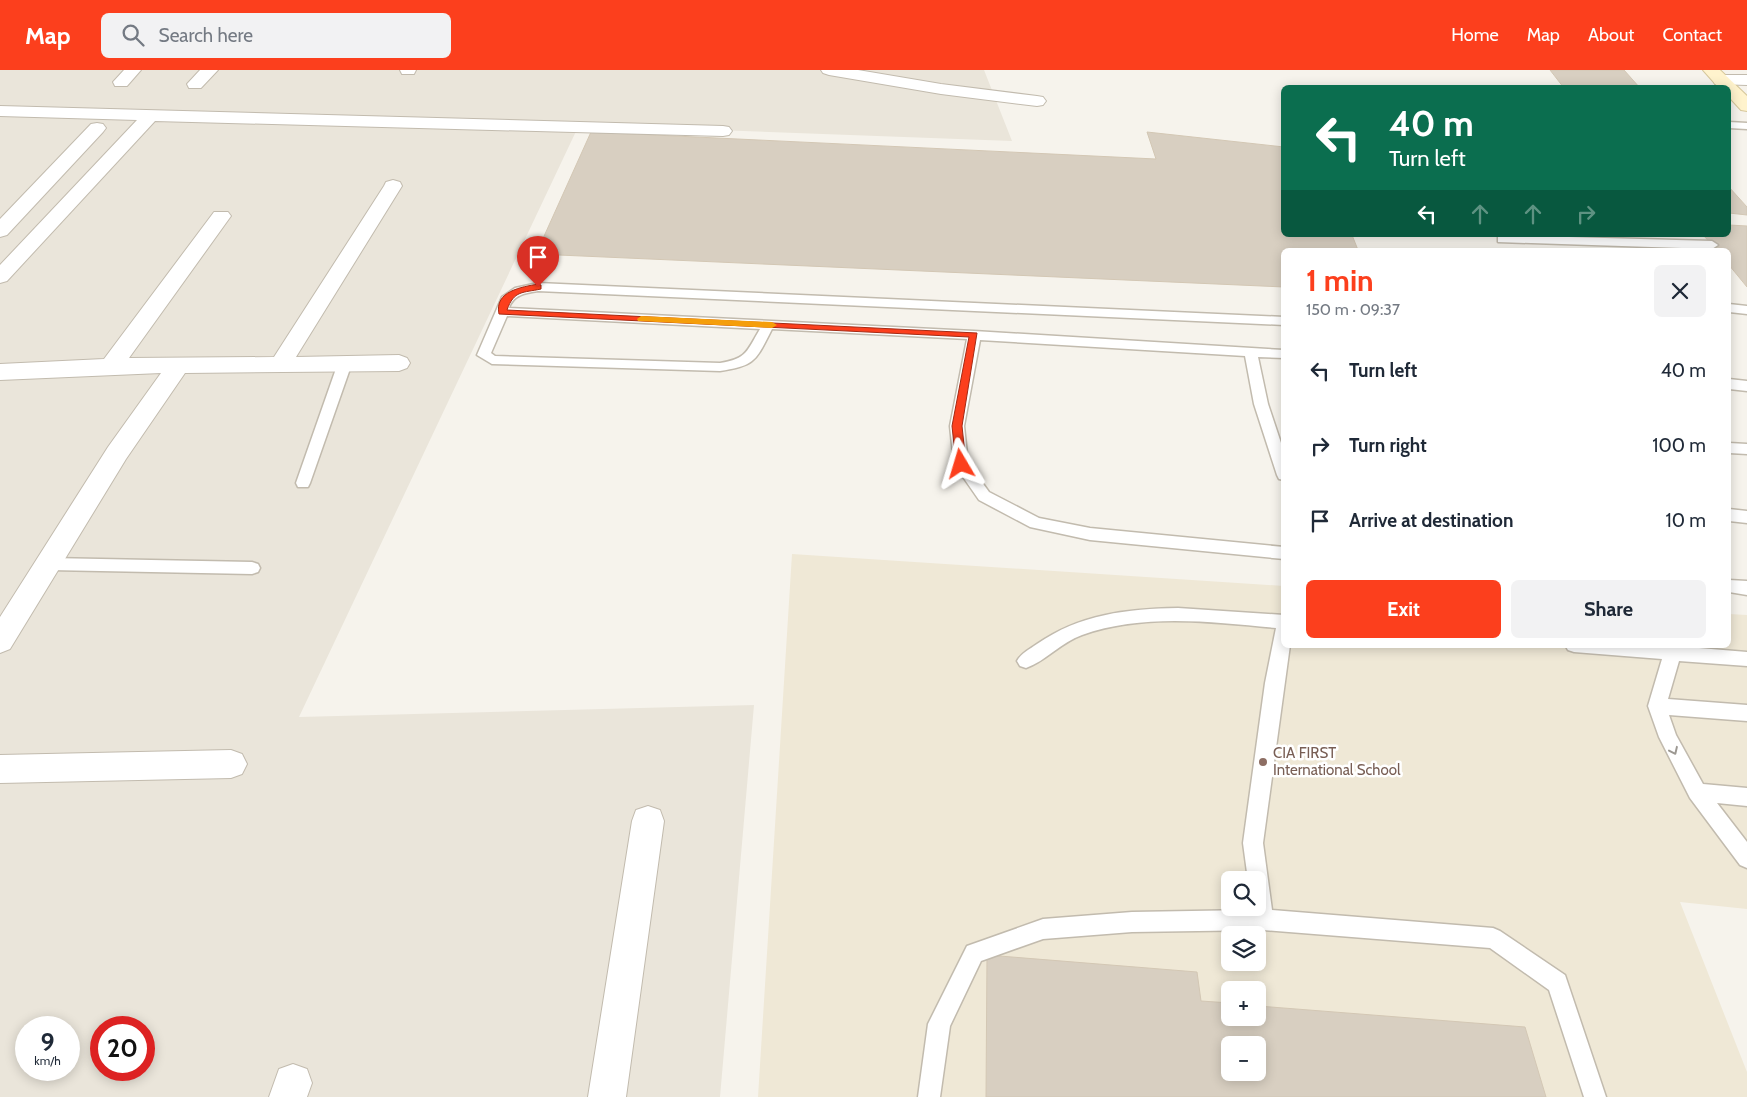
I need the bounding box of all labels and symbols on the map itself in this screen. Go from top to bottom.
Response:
pin [517,236,559,287]
position arrow [934,437,986,489]
place label: CIA FIRST International School [1273,744,1401,779]
one-way arrow [1667,746,1678,755]
marker: CIA FIRST International School [1257,756,1269,768]
speed limit sign: 20 [90,1016,155,1081]

